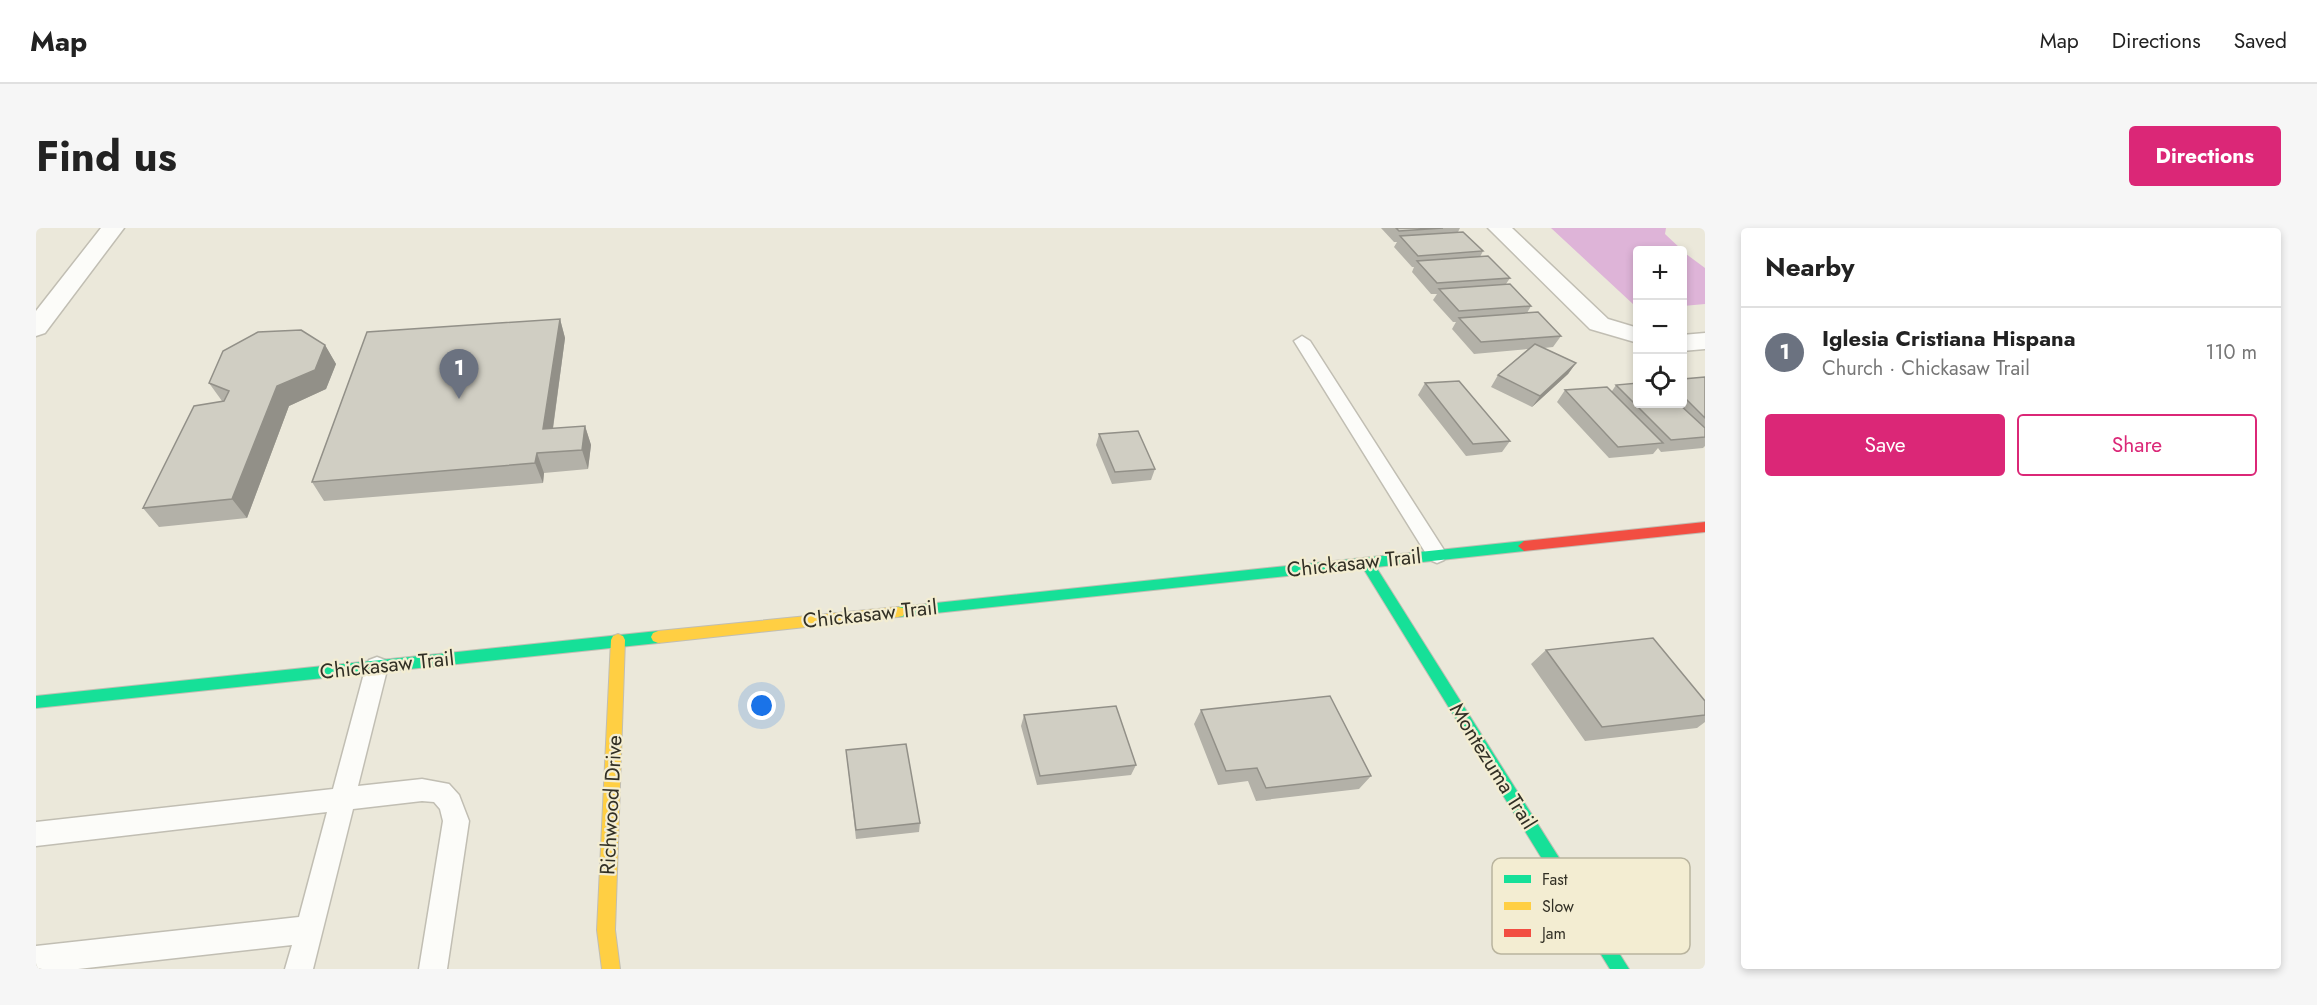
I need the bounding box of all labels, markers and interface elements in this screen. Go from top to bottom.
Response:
text: Map [30,21,87,62]
text: Map [2040,26,2079,56]
text: Directions [2112,26,2201,56]
text: Saved [2234,26,2287,56]
text: Find us [36,126,177,187]
button: Directions [2129,126,2281,186]
map controls [1633,246,1687,408]
button: + [1633,246,1687,300]
text: Nearby [1765,248,1854,286]
button: − [1633,300,1687,354]
text: Iglesia Cristiana Hispana [1822,322,2076,354]
text: 1 [1779,338,1790,367]
text: 110 m [2205,338,2257,367]
pin: 1 [440,350,478,399]
button: locate [1633,354,1687,408]
text: Church · Chickasaw Trail [1822,354,2030,383]
button: Save [1765,414,2005,476]
button: Share [2017,414,2257,476]
street label: Chickasaw Trail [1285,541,1423,585]
street label: Chickasaw Trail [801,592,939,636]
street label: Chickasaw Trail [318,643,456,687]
your location [747,691,776,720]
street label: Montezuma Trail [1442,697,1544,835]
street label: Richwood Drive [592,734,630,876]
legend [1492,858,1690,954]
text: Fast [1542,868,1568,891]
text: Slow [1542,895,1574,918]
text: Jam [1540,922,1566,945]

